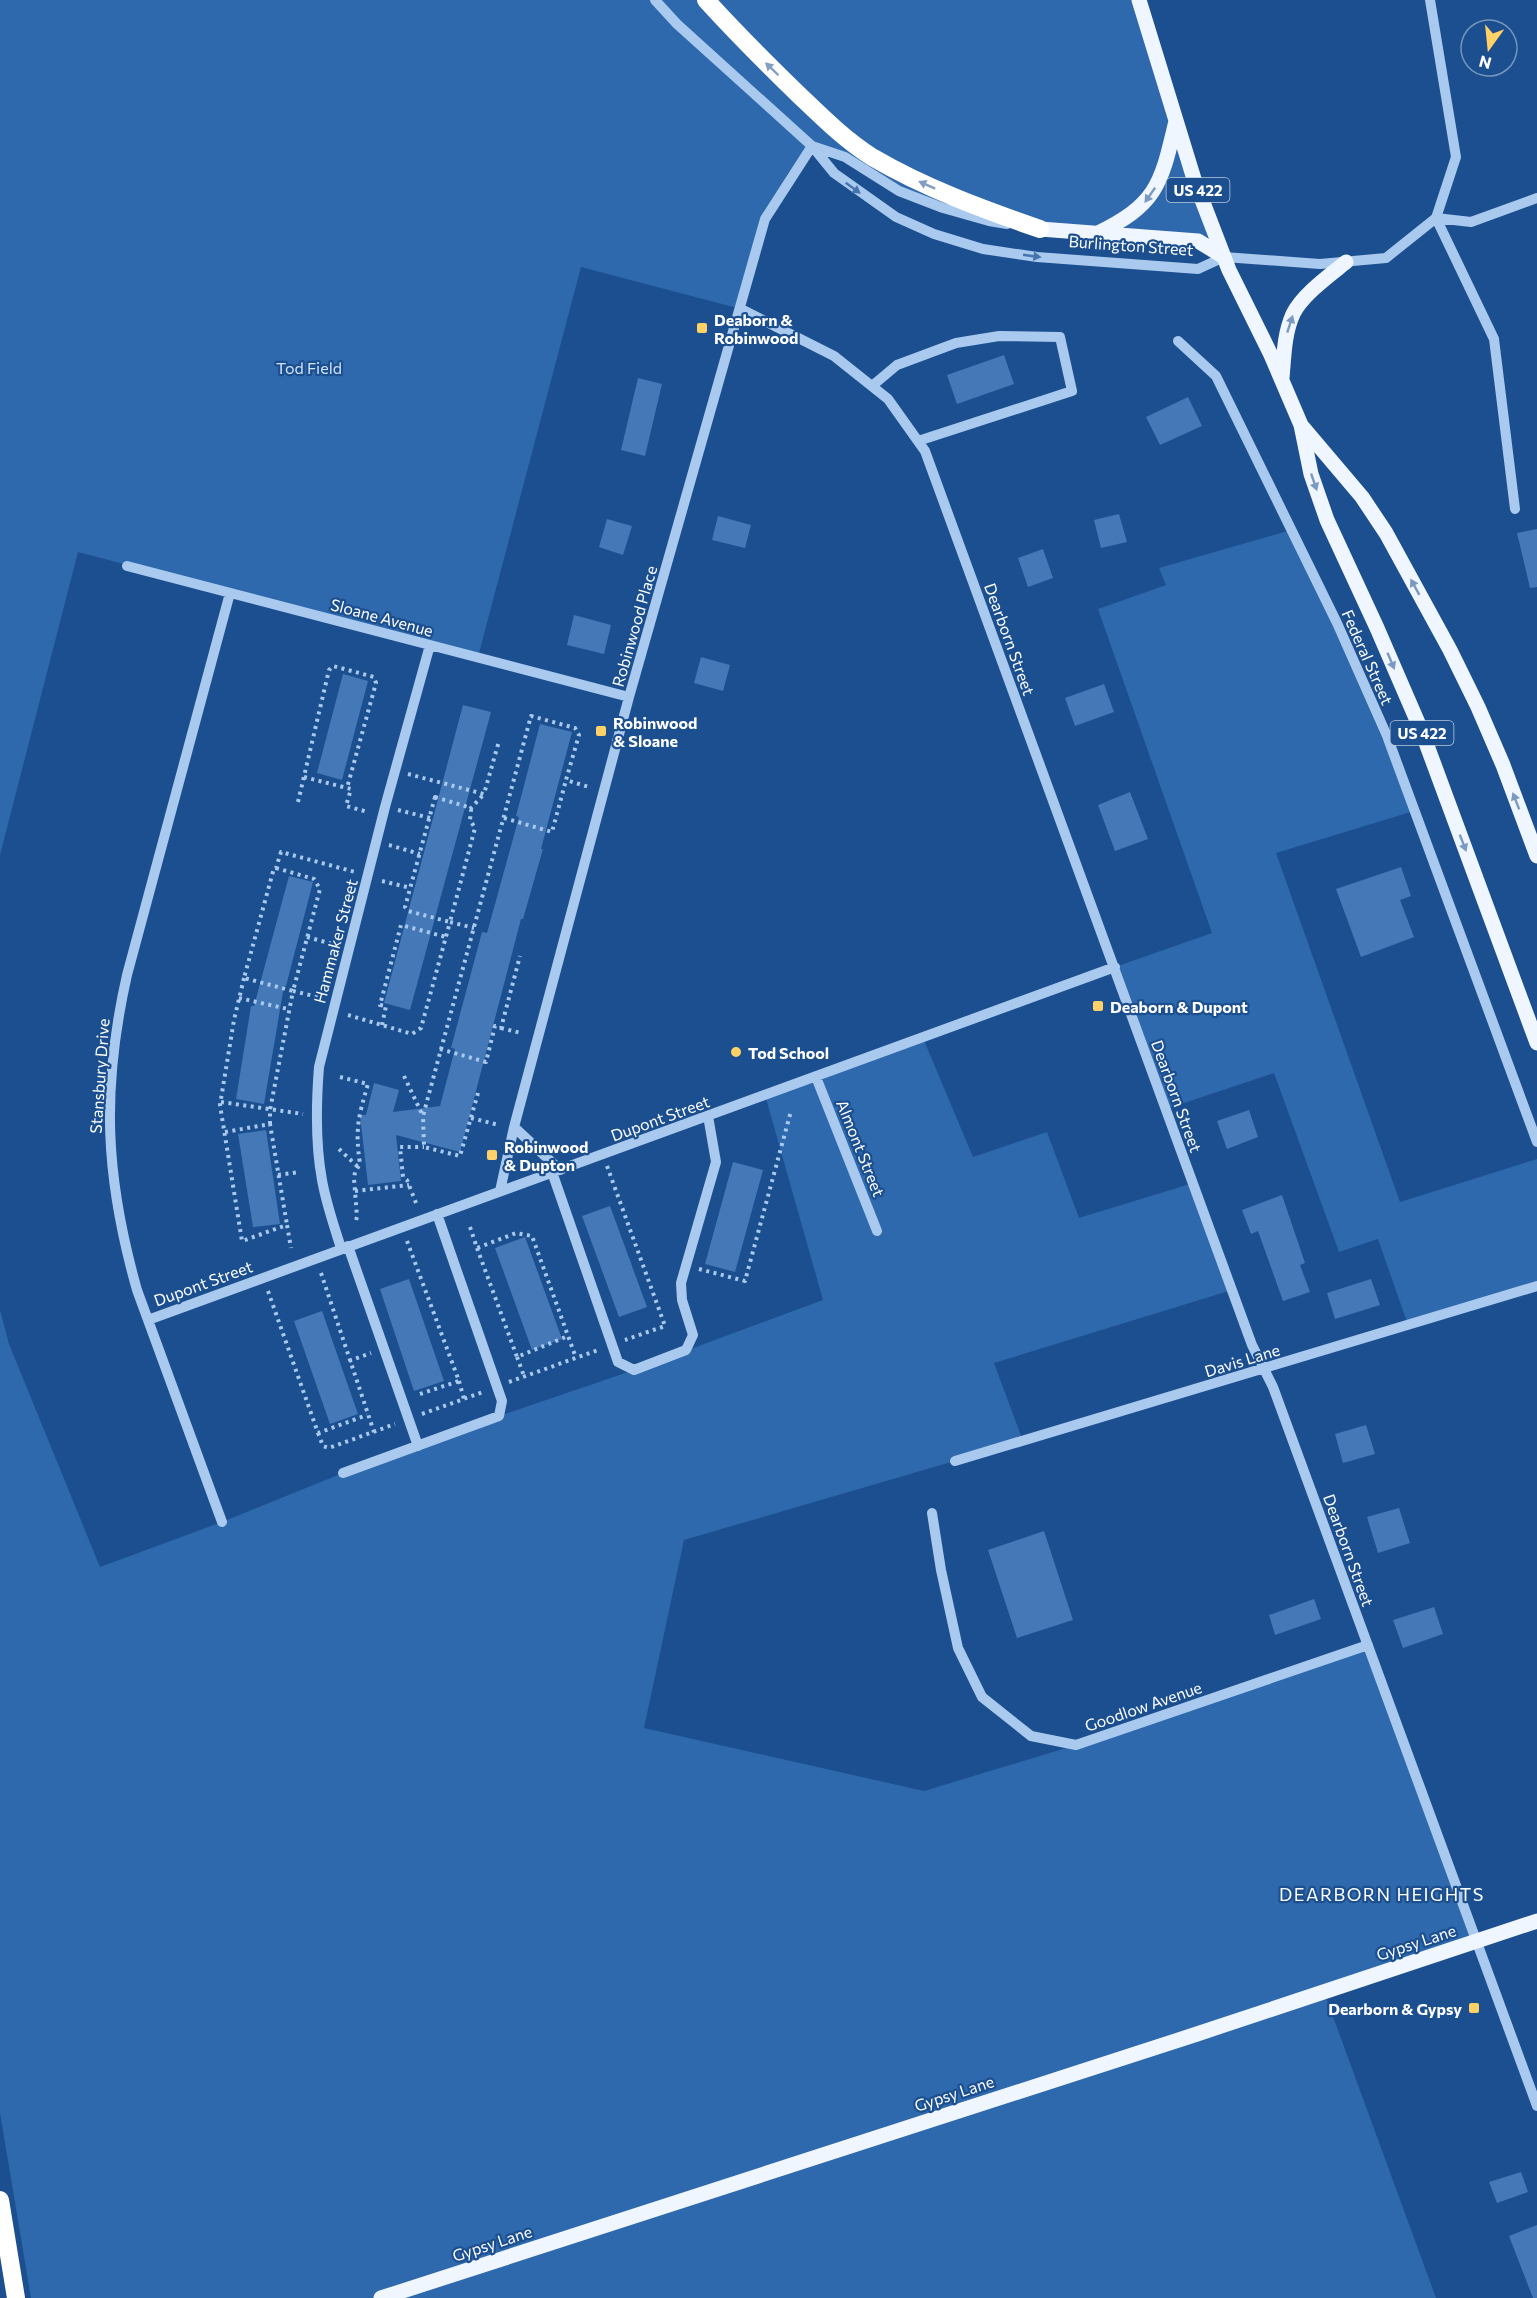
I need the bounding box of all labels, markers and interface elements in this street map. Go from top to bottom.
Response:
north arrow [1459,18,1519,78]
text: N [1477,52,1493,74]
one-way arrow [765,63,779,77]
road number: US 422 [1166,178,1230,202]
one-way arrow [845,181,860,193]
one-way arrow [918,181,935,190]
one-way arrow [1144,186,1156,202]
street label: Burlington Street [1068,231,1195,259]
one-way arrow [1023,251,1042,260]
place label: Deaborn & Robinwood [714,310,798,347]
one-way arrow [1286,315,1295,333]
marker: Deaborn & Robinwood [695,321,709,335]
park label: Tod Field [276,358,342,377]
one-way arrow [1310,473,1319,491]
street label: Robinwood Place [608,563,660,689]
one-way arrow [1410,578,1420,595]
street label: Dearborn Street [981,580,1039,698]
street label: Sloane Avenue [329,594,435,640]
street label: Federal Street [1339,607,1398,708]
one-way arrow [1386,653,1396,671]
place label: Robinwood & Sloane [613,713,697,750]
road number: US 422 [1390,721,1454,745]
marker: Robinwood & Sloane [594,724,608,738]
one-way arrow [1511,792,1521,810]
one-way arrow [1458,834,1468,852]
street label: Hammaker Street [309,876,361,1005]
place label: Deaborn & Dupont [1110,997,1248,1016]
marker: Deaborn & Dupont [1091,999,1105,1013]
street label: Stansbury Drive [85,1018,113,1134]
street label: Dearborn Street [1148,1037,1206,1155]
place label: Tod School [748,1043,829,1062]
marker: Tod School [729,1045,743,1059]
street label: Dupont Street [608,1091,712,1145]
street label: Almont Street [833,1097,889,1200]
place label: Robinwood & Dupton [504,1137,588,1174]
marker: Robinwood & Dupton [485,1148,499,1162]
street label: Dupont Street [151,1256,255,1310]
street label: Davis Lane [1202,1340,1282,1380]
street label: Dearborn Street [1320,1491,1378,1609]
street label: Goodlow Avenue [1082,1677,1204,1735]
district label: DEARBORN HEIGHTS [1279,1883,1485,1905]
street label: Gypsy Lane [1374,1920,1458,1964]
place label: Dearborn & Gypsy [1328,1999,1462,2018]
marker: Dearborn & Gypsy [1467,2001,1481,2015]
street label: Gypsy Lane [912,2071,996,2115]
street label: Gypsy Lane [450,2221,534,2265]

